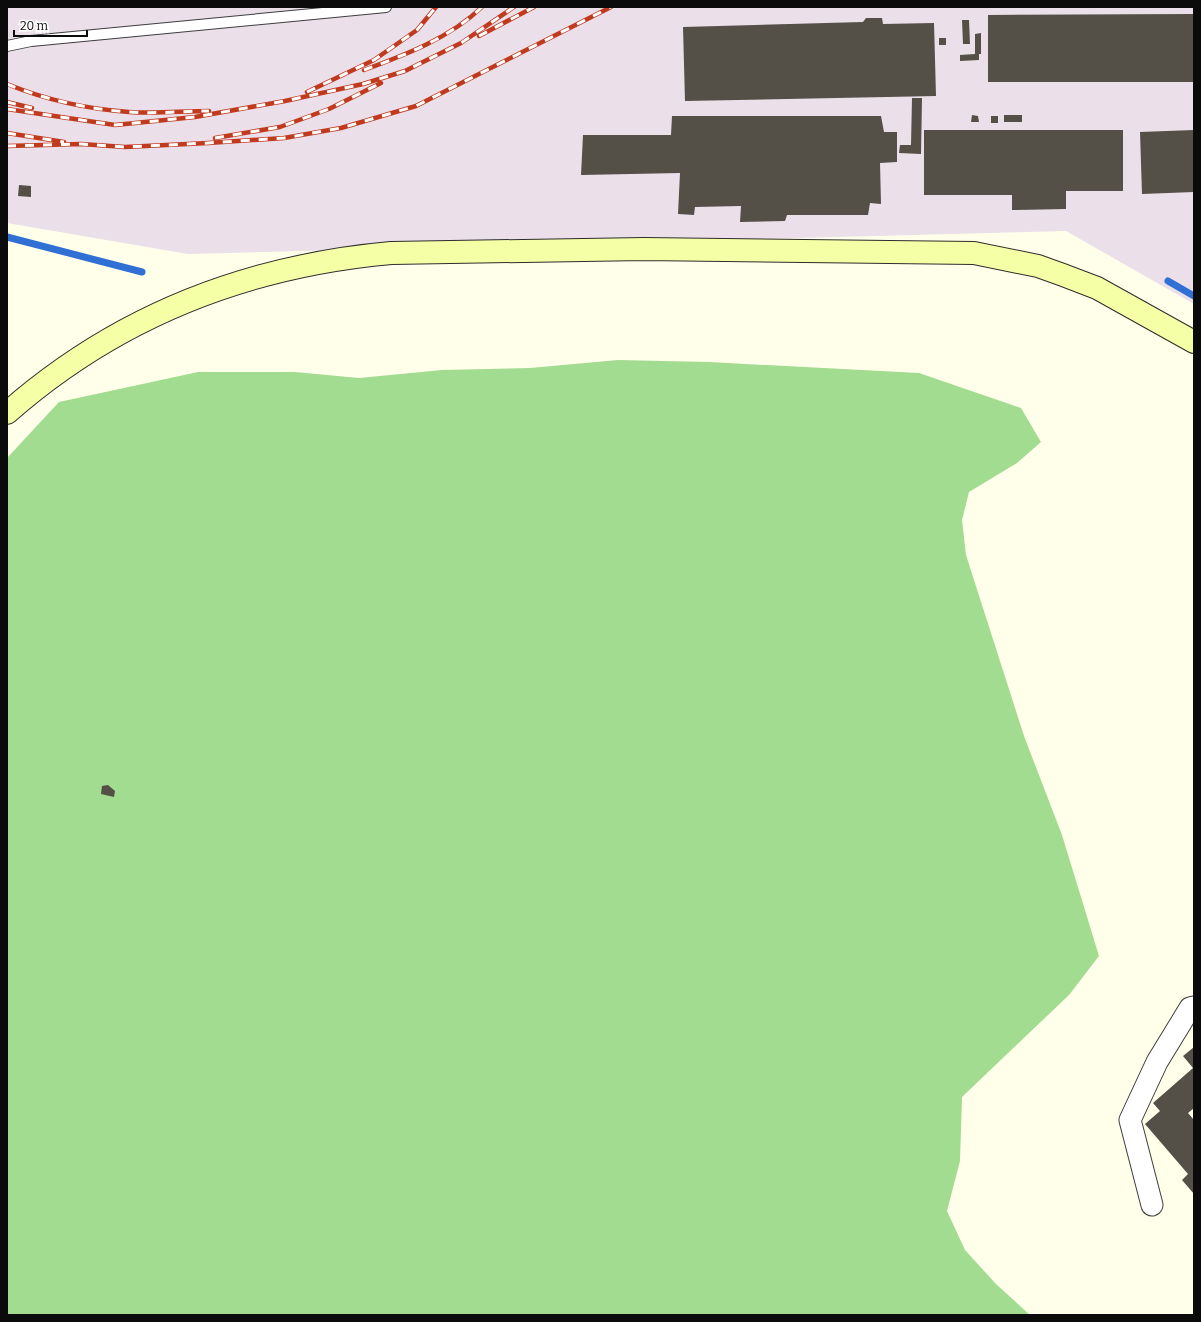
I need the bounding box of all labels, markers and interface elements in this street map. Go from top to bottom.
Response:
scale bar [14,12,87,38]
text: 20 m [20,19,49,33]

